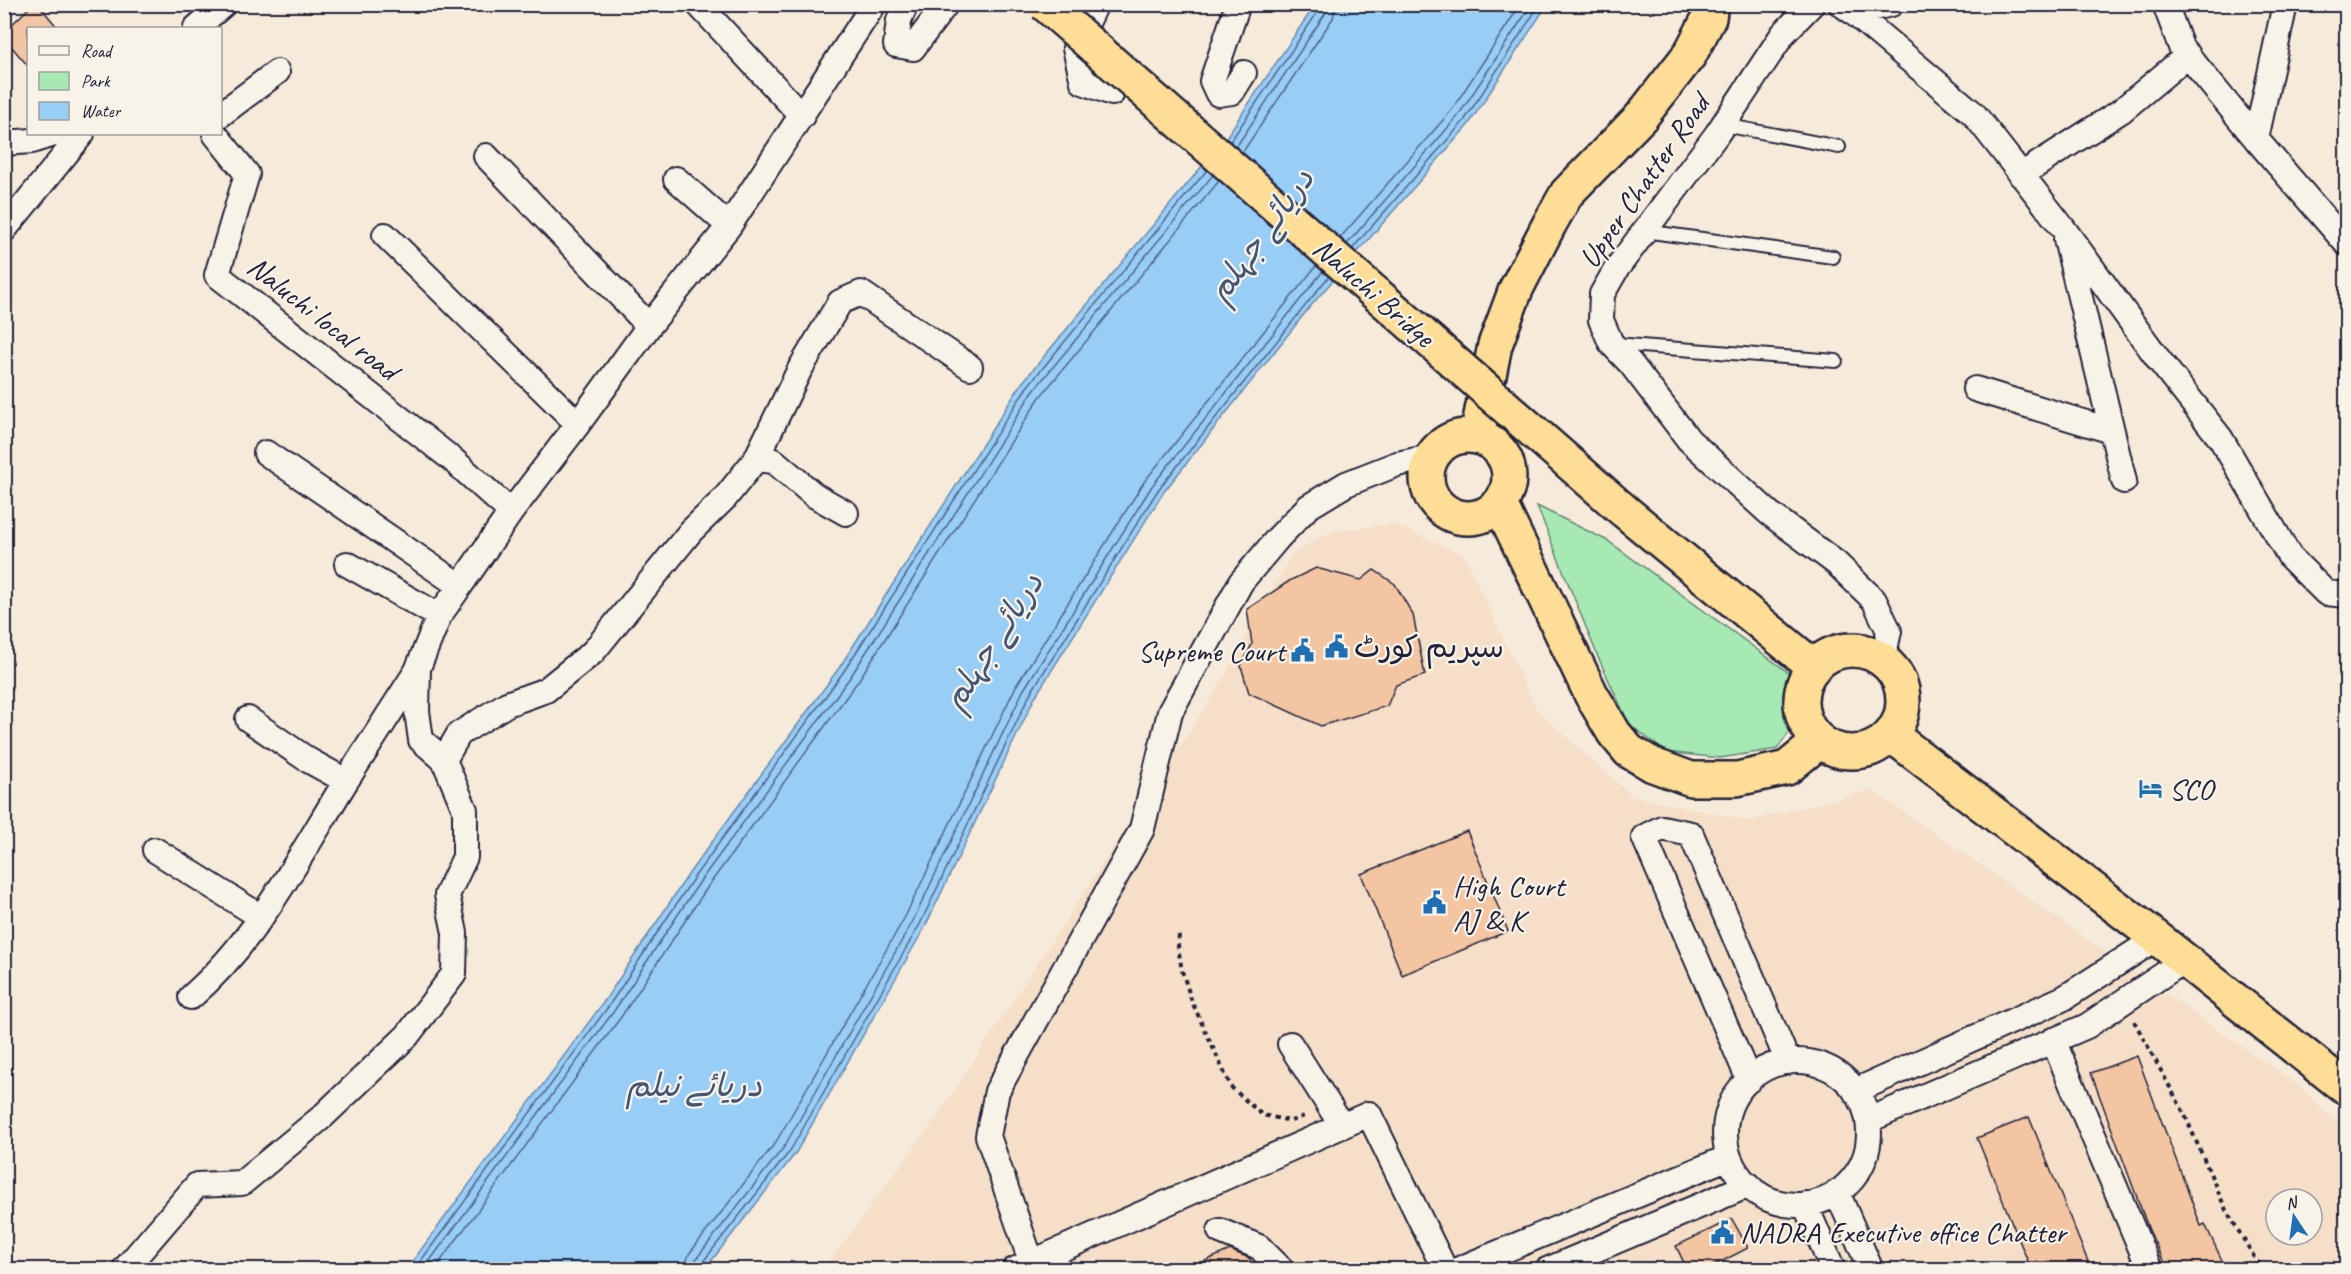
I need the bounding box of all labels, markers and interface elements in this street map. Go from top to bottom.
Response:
legend [27,27,222,135]
text: Road [81,40,114,62]
text: Park [81,70,111,92]
street label: Upper Chatter Road [1570,83,1720,275]
text: Water [81,100,122,122]
water label: دریائے جہلم [1199,160,1327,312]
street label: Naluchi Bridge [1305,229,1444,357]
street label: Naluchi local road [240,247,409,391]
water label: دریائے جہلم [933,565,1056,720]
place label: سپریم کورٹ [1354,628,1504,669]
place label: Supreme Court [1138,632,1288,670]
public building icon: سپریم کورٹ [1323,634,1349,660]
public building icon: Supreme Court [1290,638,1316,664]
place label: SCO [2169,770,2216,808]
hotel icon: SCO [2138,776,2164,802]
place label: High Court AJ & K [1453,867,1567,939]
public building icon: High Court AJ & K [1422,890,1448,916]
water label: دریائے نیلم [626,1065,762,1110]
north arrow [2264,1187,2324,1247]
text: N [2284,1192,2301,1214]
place label: NADRA Executive office Chatter [1740,1213,2068,1251]
public building icon: NADRA Executive office Chatter [1709,1219,1735,1245]

